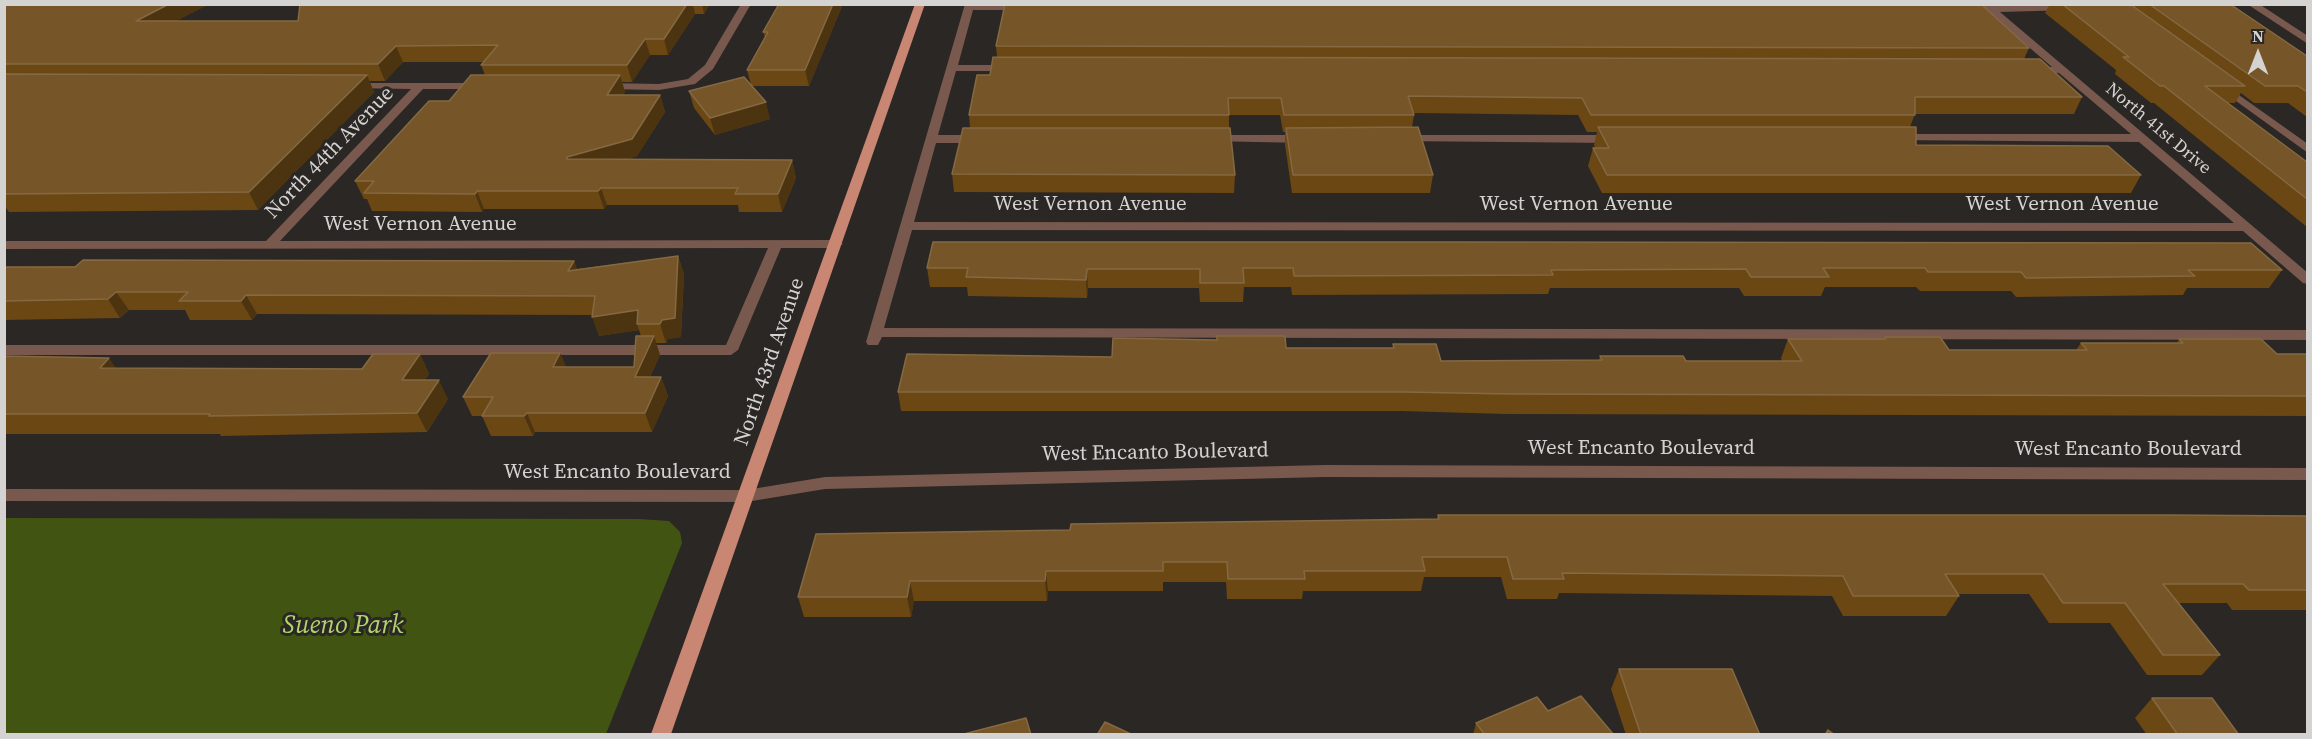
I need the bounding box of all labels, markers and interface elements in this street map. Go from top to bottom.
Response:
north arrow [2228,24,2288,84]
text: N [2252,25,2264,47]
street label: North 41st Drive [2101,79,2215,179]
street label: North 44th Avenue [260,81,400,225]
street label: West Vernon Avenue [993,192,1187,218]
street label: West Vernon Avenue [1479,192,1673,218]
street label: West Vernon Avenue [1965,192,2159,218]
street label: West Vernon Avenue [323,212,517,238]
street label: North 43rd Avenue [729,275,811,449]
street label: West Encanto Boulevard [1527,436,1755,462]
street label: West Encanto Boulevard [2014,437,2242,463]
street label: West Encanto Boulevard [1041,438,1269,468]
street label: West Encanto Boulevard [503,460,731,486]
park label: Sueno Park [282,610,404,642]

